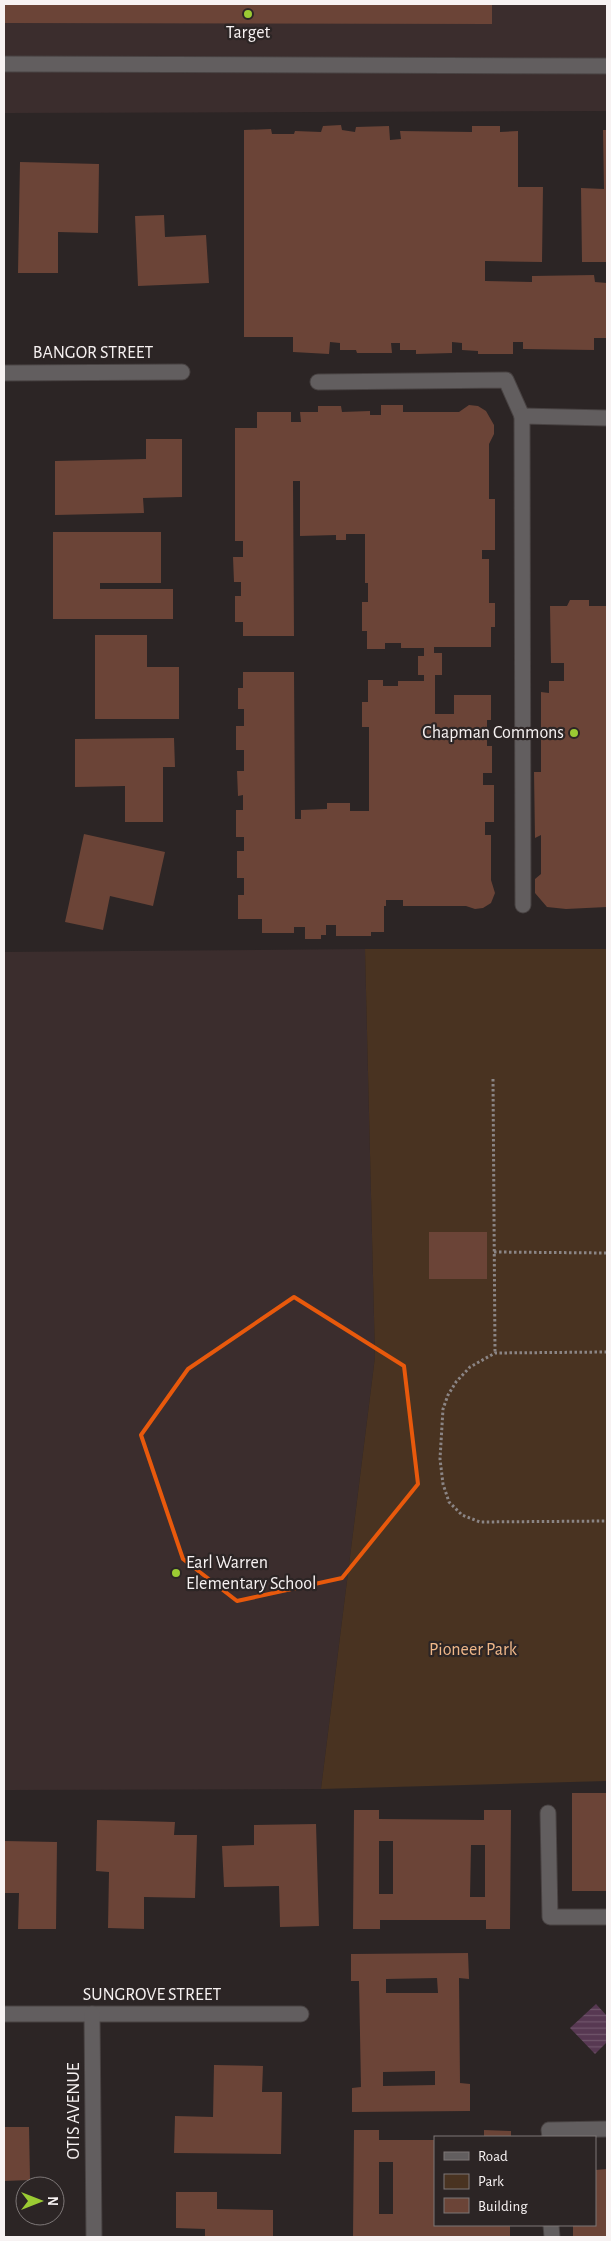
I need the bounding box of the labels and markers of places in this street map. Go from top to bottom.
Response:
marker: Target [242,8,254,20]
place label: Target [226,24,270,42]
place label: Chapman Commons [422,724,564,742]
marker: Chapman Commons [568,727,580,739]
place label: Earl Warren Elementary School [186,1554,317,1593]
marker: Earl Warren Elementary School [170,1567,182,1579]

